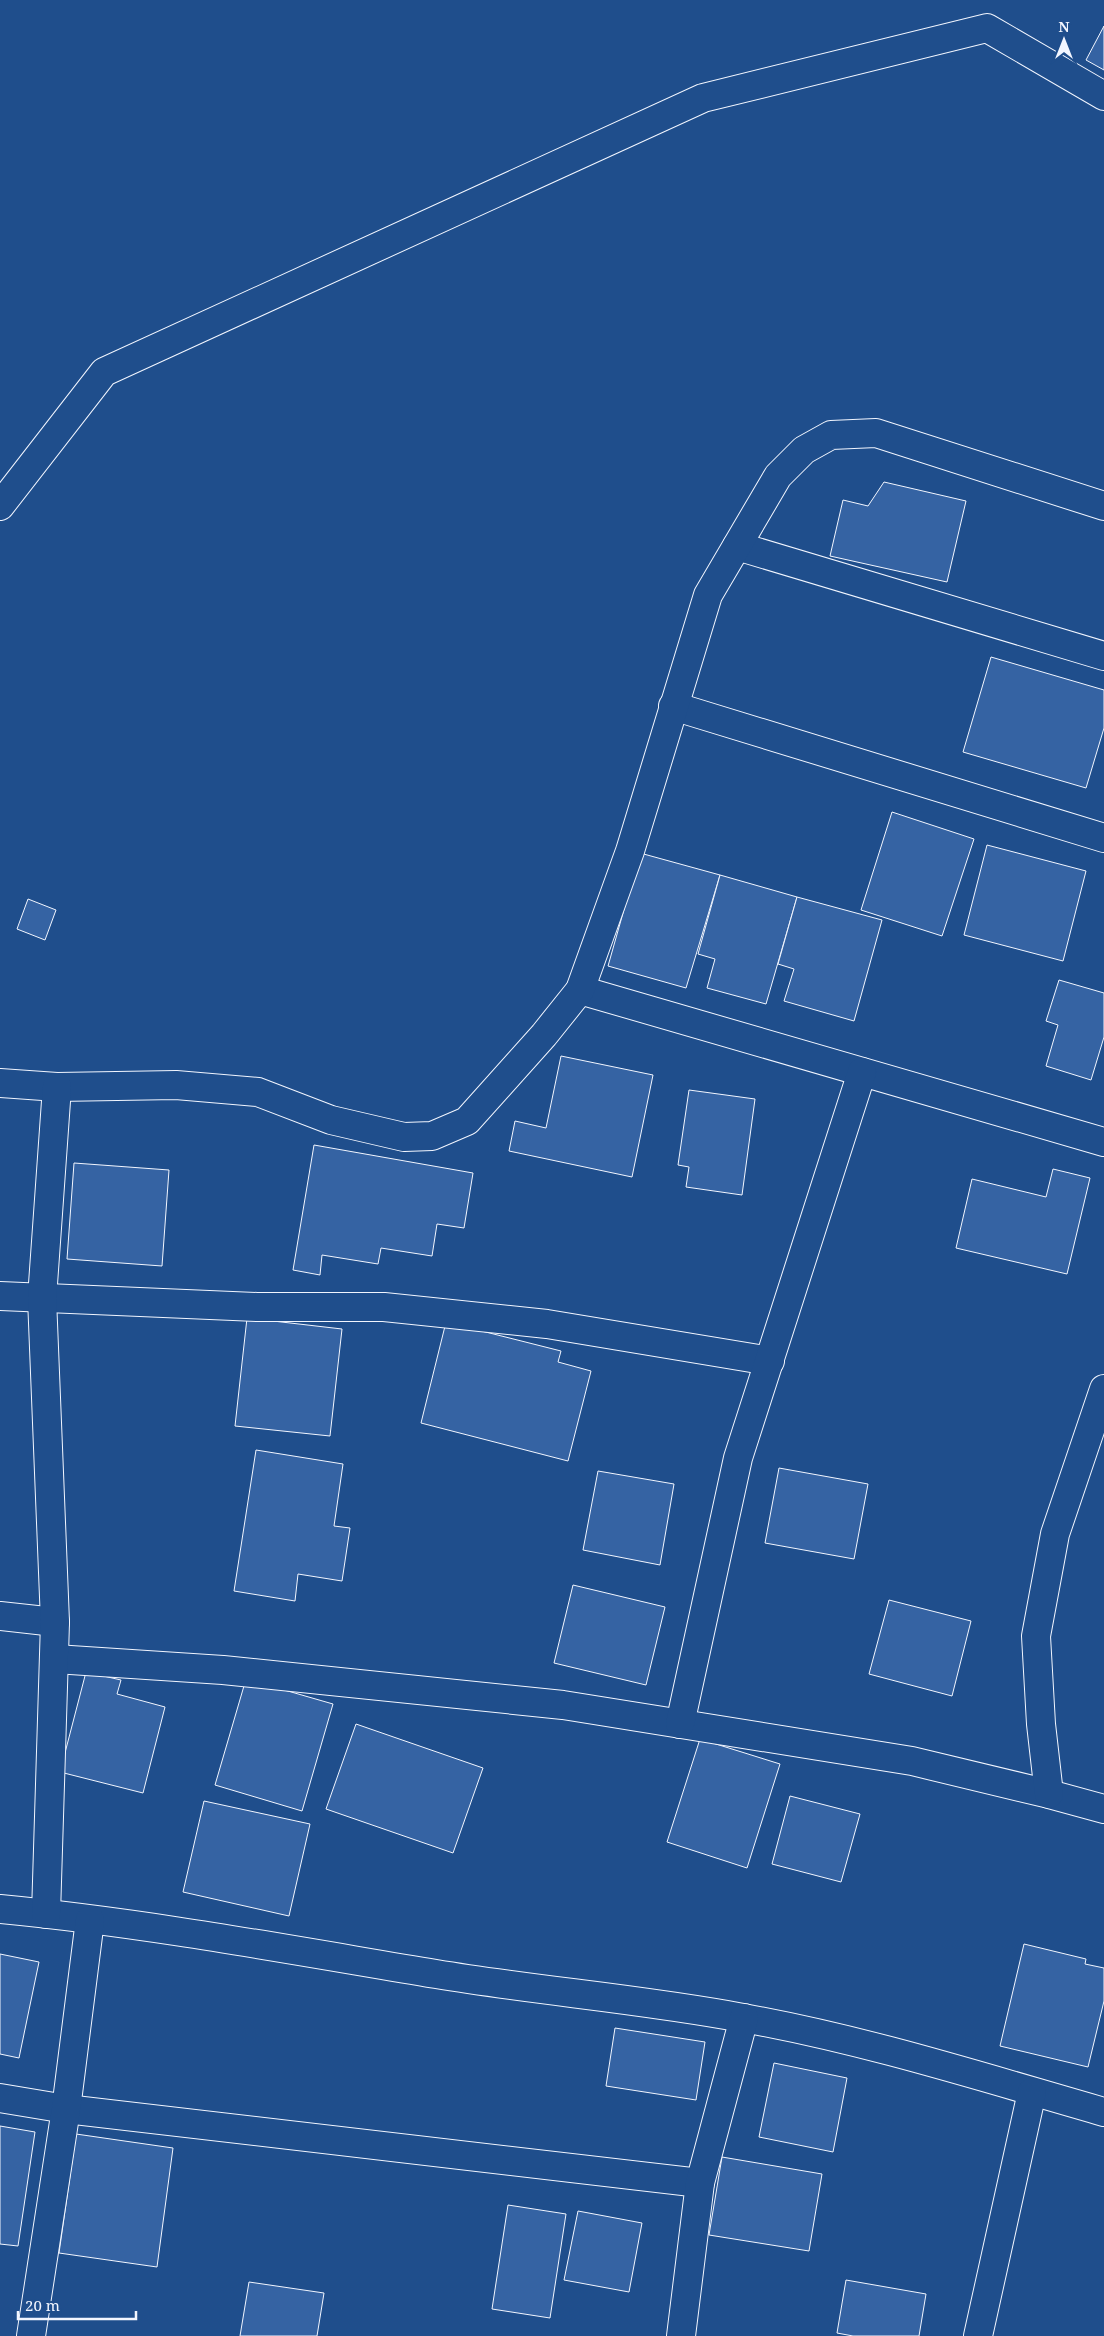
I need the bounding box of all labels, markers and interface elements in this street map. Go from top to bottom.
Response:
north arrow [1039,15,1089,65]
text: N [1058,17,1070,36]
scale bar [18,2288,135,2320]
text: 20 m [25,2295,60,2315]

